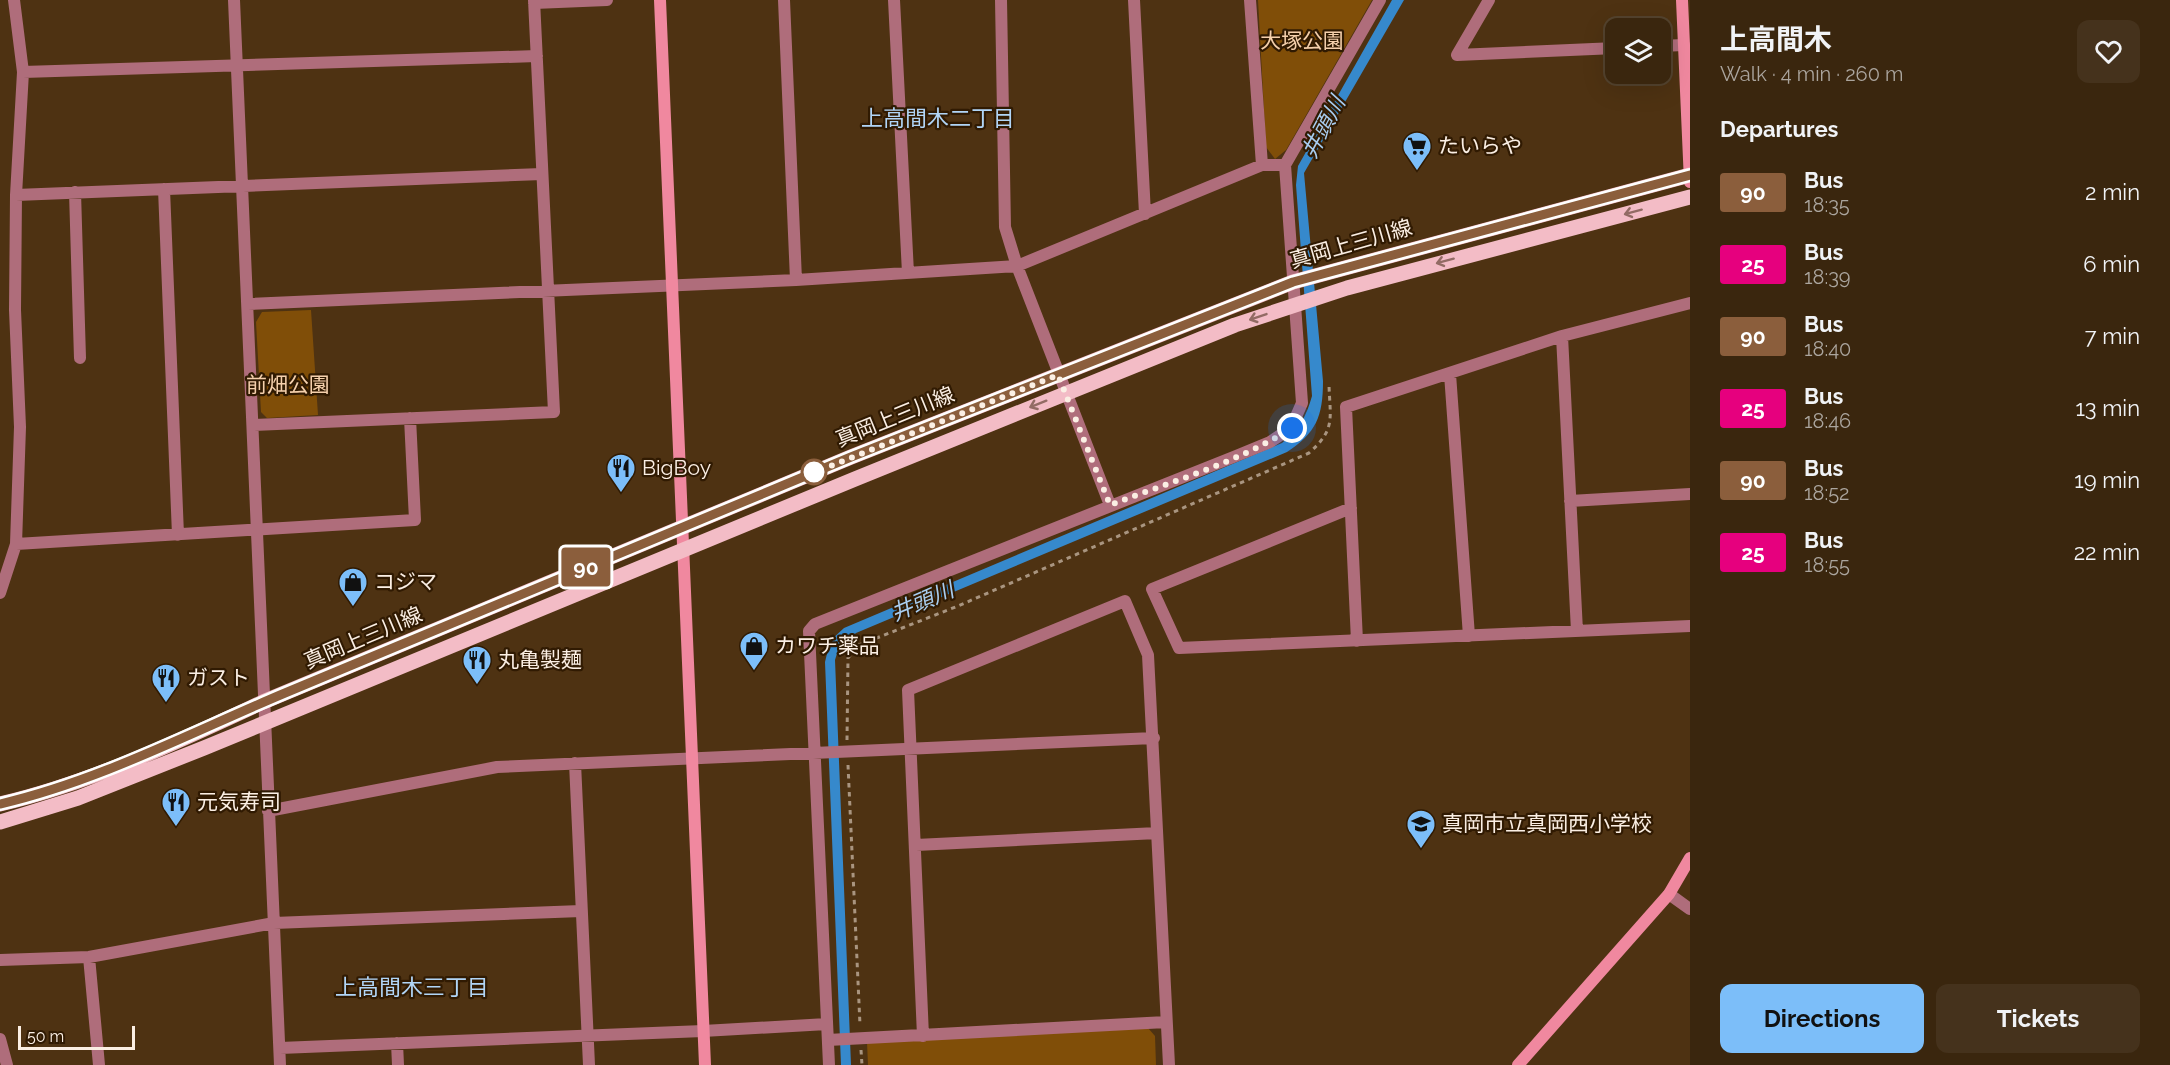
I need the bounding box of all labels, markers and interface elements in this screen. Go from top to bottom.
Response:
map controls [1605,18,1671,84]
button: layers [1605,18,1671,84]
button: heart [2077,20,2140,83]
text: 上高間木 [1720,23,1832,56]
park label: 大塚公園 [1260,28,1344,53]
text: Walk · 4 min · 260 m [1720,62,1903,86]
water label: 井頭川 [1296,90,1351,162]
district label: 上高間木二丁目 [861,105,1015,131]
text: Departures [1720,116,1838,142]
supermarket icon: たいらや [1401,130,1433,172]
place label: たいらや [1438,133,1522,158]
text: Bus [1804,167,1843,193]
text: 2 min [2085,179,2140,205]
text: 90 [1740,180,1766,205]
text: 18:35 [1804,193,1850,217]
one-way arrow [1624,206,1643,218]
street label: 真岡上三川線 [1287,214,1415,273]
text: Bus [1804,239,1843,265]
text: 6 min [2083,251,2140,277]
text: 25 [1741,252,1765,277]
one-way arrow [1436,256,1455,267]
text: 18:39 [1804,265,1851,289]
text: Bus [1804,311,1843,337]
one-way arrow [1249,312,1268,323]
text: 7 min [2085,323,2140,349]
text: 90 [1740,324,1766,349]
text: 18:40 [1804,337,1851,361]
park label: 前畑公園 [246,372,330,397]
street label: 真岡上三川線 [832,381,958,452]
text: Bus [1804,383,1843,409]
text: 13 min [2075,395,2140,421]
text: 25 [1741,396,1765,421]
one-way arrow [1029,399,1047,410]
text: 18:46 [1804,409,1851,433]
your location [1277,413,1307,443]
restaurant icon: BigBoy [605,452,637,494]
place label: BigBoy [642,455,711,480]
text: Bus [1804,455,1843,481]
unlabelled marker [801,459,827,485]
text: 19 min [2074,467,2140,493]
text: 90 [1740,468,1766,493]
text: 18:52 [1804,481,1850,505]
text: Bus [1804,527,1843,553]
text: 22 min [2074,539,2140,565]
text: 25 [1741,540,1765,565]
line badge: 90 [559,548,613,586]
text: 18:55 [1804,553,1850,577]
text: 90 [573,555,599,580]
shop icon: コジマ [337,566,369,608]
place label: コジマ [374,569,437,594]
water label: 井頭川 [887,575,959,626]
street label: 真岡上三川線 [300,601,426,674]
shop icon: カワチ薬品 [738,630,770,672]
place label: カワチ薬品 [775,633,880,658]
restaurant icon: 丸亀製麺 [461,644,493,686]
place label: 丸亀製麺 [498,647,582,672]
restaurant icon: ガスト [150,662,182,704]
place label: ガスト [187,665,250,690]
restaurant icon: 元気寿司 [160,786,192,828]
place label: 元気寿司 [197,789,281,814]
school or university icon: 真岡市立真岡西小学校 [1405,808,1437,850]
place label: 真岡市立真岡西小学校 [1442,811,1652,836]
district label: 上高間木三丁目 [335,974,489,1000]
button: Directions [1720,984,1924,1053]
button: Tickets [1936,984,2140,1053]
scale bar [18,1023,135,1050]
text: 50 m [27,1027,64,1046]

